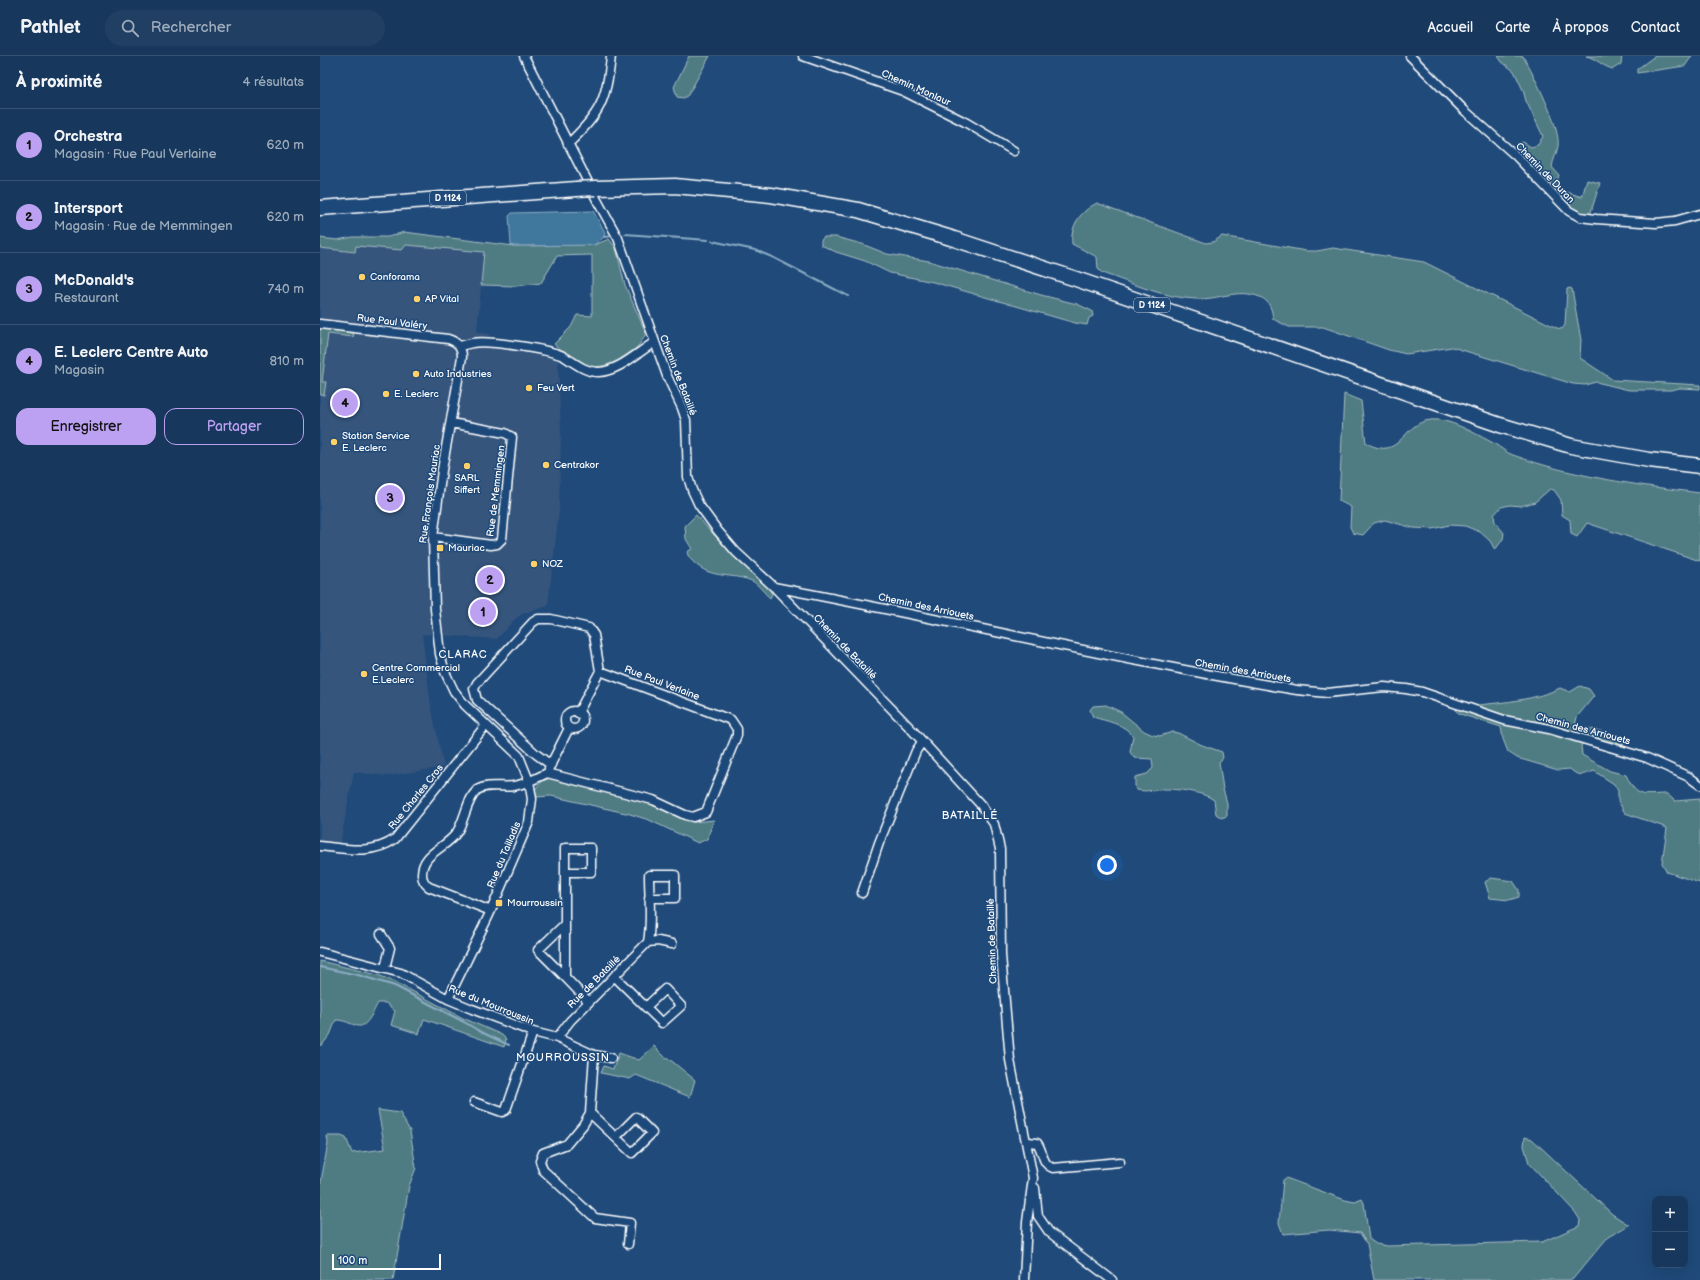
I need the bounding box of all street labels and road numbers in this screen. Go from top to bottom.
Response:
street label: Chemin Monlaur [880,67,953,109]
street label: Chemin de Duran [1513,140,1577,206]
road number: D 1124 [430,191,466,205]
road number: D 1124 [1134,298,1170,312]
street label: Rue Paul Valéry [356,312,428,332]
street label: Chemin de Bataillé [657,333,699,417]
street label: Rue François Mauriac [417,444,443,544]
street label: Rue de Memmingen [484,444,508,537]
street label: Chemin des Arriouets [877,591,975,623]
street label: Chemin de Bataillé [811,612,879,682]
street label: Chemin des Arriouets [1194,657,1292,685]
street label: Rue Paul Verlaine [623,663,701,703]
street label: Chemin des Arriouets [1534,711,1632,747]
street label: Rue Charles Cros [386,762,446,832]
street label: Rue du Tailladis [485,820,523,890]
street label: Chemin de Bataillé [985,898,999,984]
street label: Rue de Bataillé [565,953,623,1011]
street label: Rue du Mourroussin [447,982,536,1028]

